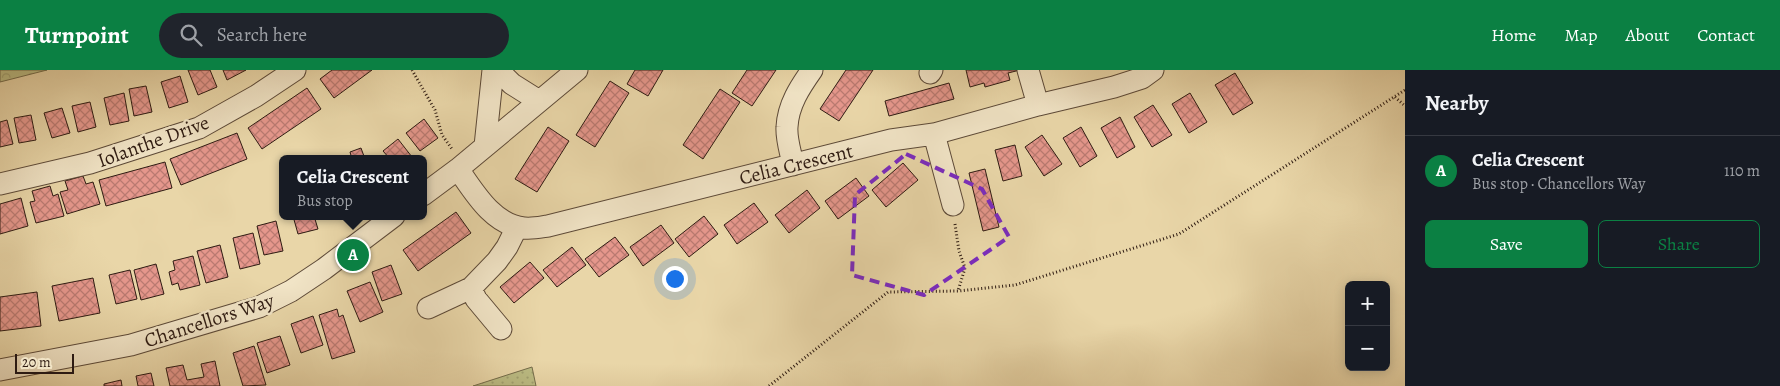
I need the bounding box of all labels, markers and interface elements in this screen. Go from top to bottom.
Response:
search box [159,13,509,58]
text: Turnpoint [25,19,129,51]
icon: search [177,21,205,49]
text: Search here [217,22,307,48]
text: Home [1491,23,1536,47]
text: Map [1564,23,1597,47]
text: About [1625,23,1669,47]
text: Contact [1697,23,1755,47]
text: Nearby [1425,89,1488,117]
street label: Iolanthe Drive [94,109,213,174]
street label: Celia Crescent [736,137,856,192]
text: Celia Crescent [1472,147,1584,173]
popup [279,155,427,220]
text: A [1436,160,1446,182]
text: 110 m [1724,160,1760,182]
text: Celia Crescent [297,164,409,190]
text: Bus stop · Chancellors Way [1472,173,1645,195]
text: Bus stop [297,190,353,212]
button: Save [1425,220,1588,268]
button: Share [1598,220,1760,268]
pin: A [337,236,369,274]
your location [662,266,688,292]
map controls [1345,281,1390,371]
button: + [1345,281,1390,326]
street label: Chancellors Way [141,286,278,354]
button: − [1345,326,1390,371]
scale bar [15,351,74,374]
text: 20 m [22,353,51,372]

